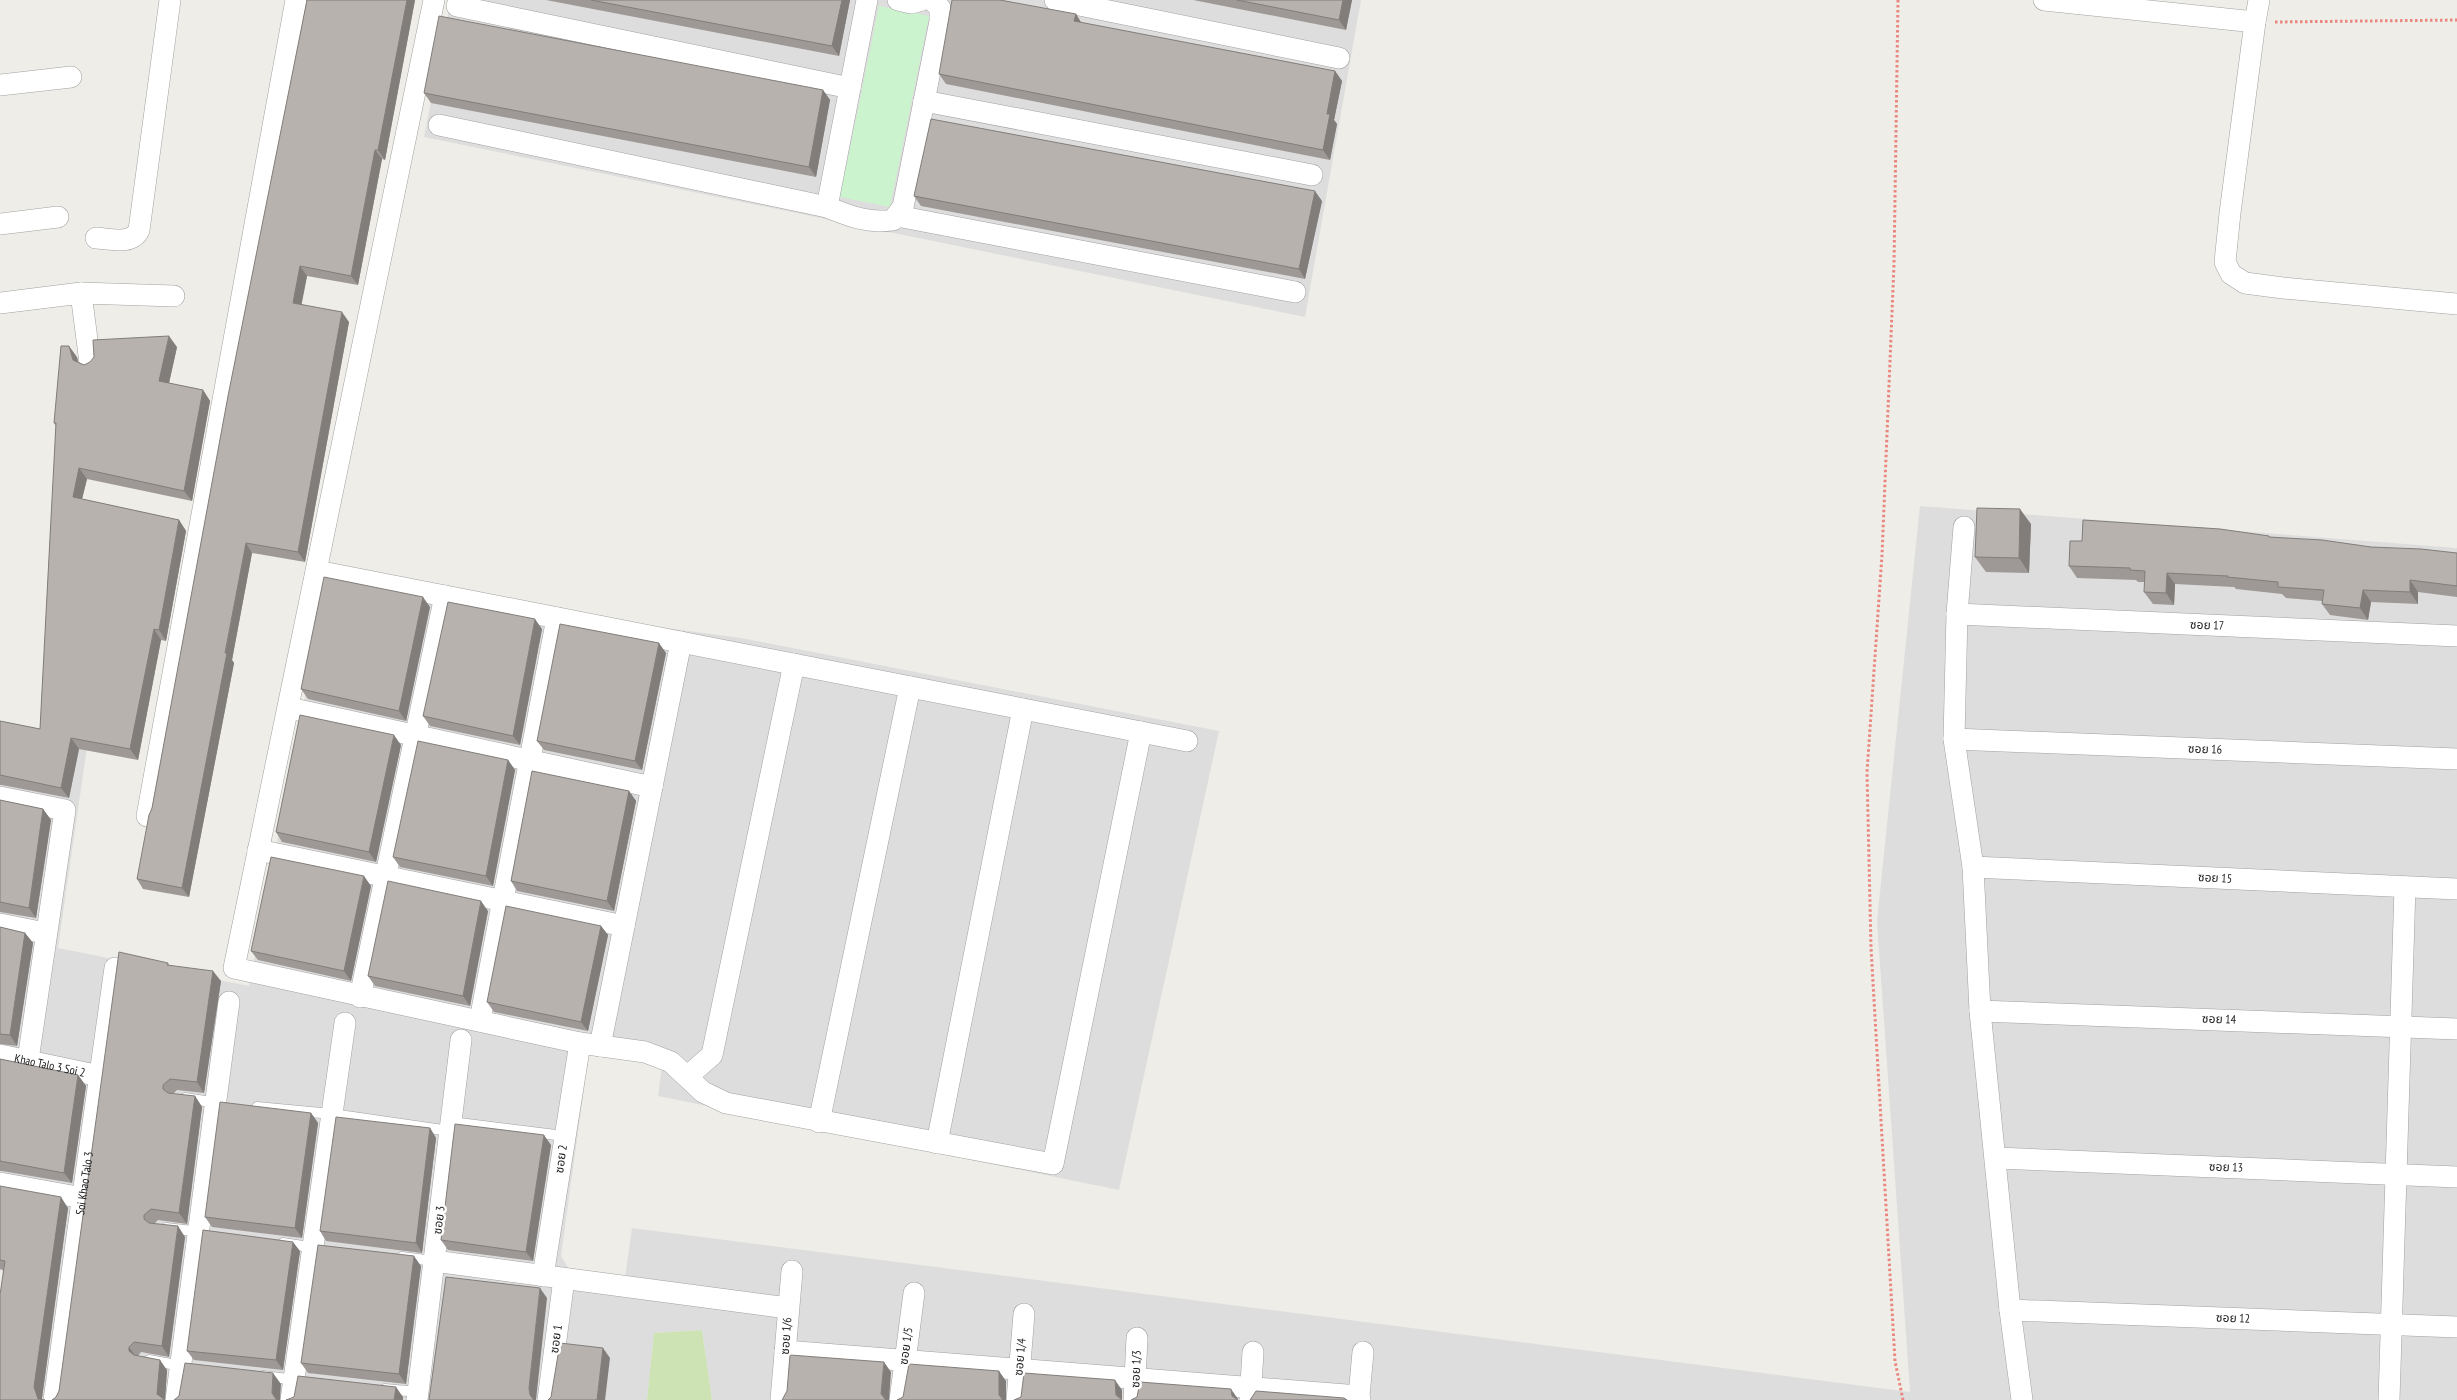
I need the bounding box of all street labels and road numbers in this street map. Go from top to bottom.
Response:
street label: ซอย 17 [2190,616,2224,633]
street label: ซอย 16 [2188,740,2222,757]
street label: ซอย 15 [2198,869,2232,886]
street label: ซอย 14 [2202,1010,2237,1027]
street label: Khao Talo 3 Soi 2 [13,1050,87,1080]
street label: ซอย 2 [551,1144,570,1174]
street label: Soi Khao Talo 3 [72,1150,96,1216]
street label: ซอย 13 [2209,1158,2243,1175]
street label: ซอย 3 [429,1205,448,1235]
street label: ซอย 12 [2216,1309,2250,1326]
street label: ซอย 1/6 [777,1317,794,1355]
street label: ซอย 1 [546,1324,565,1354]
street label: ซอย 1/5 [895,1326,916,1366]
street label: ซอย 1/4 [1010,1337,1029,1376]
street label: ซอย 1/3 [1127,1350,1144,1388]

